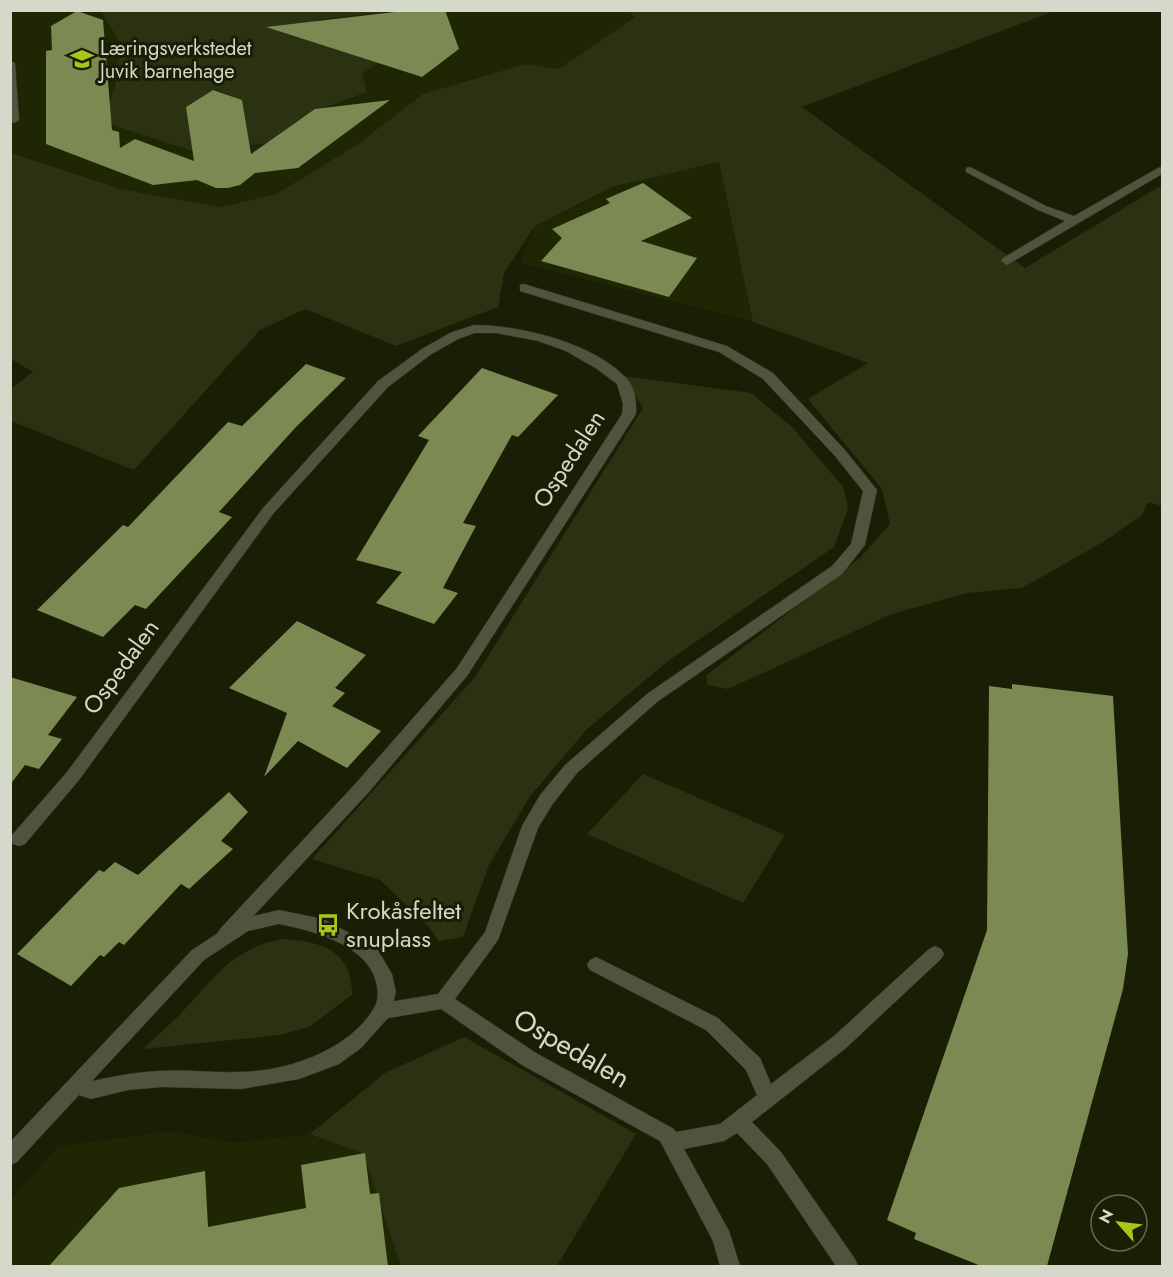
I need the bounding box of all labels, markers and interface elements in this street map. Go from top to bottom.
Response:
place label: Læringsverkstedet Juvik barnehage [97,34,252,86]
school or university icon: Læringsverkstedet Juvik barnehage [69,46,95,72]
street label: Ospedalen [524,403,613,515]
street label: Ospedalen [74,612,167,722]
place label: Krokåsfeltet snuplass [346,893,461,956]
bus stop icon: Krokåsfeltet snuplass [315,912,341,938]
street label: Ospedalen [506,998,638,1098]
north arrow [1089,1193,1149,1253]
text: N [1093,1205,1119,1227]

